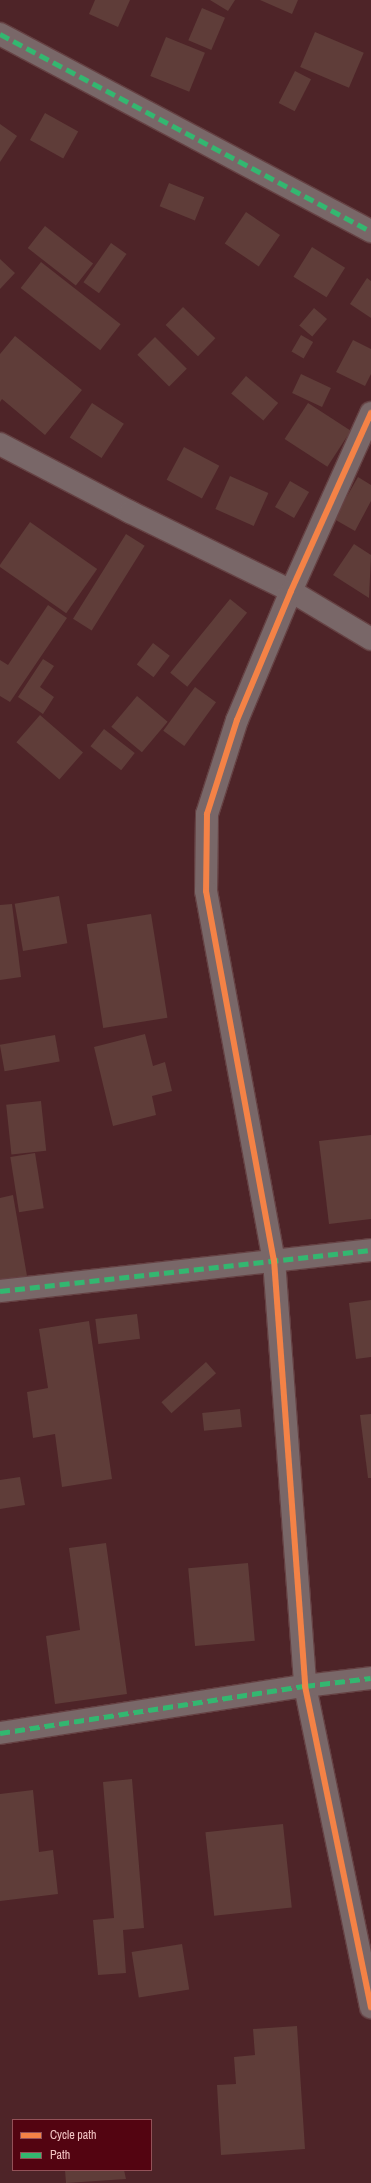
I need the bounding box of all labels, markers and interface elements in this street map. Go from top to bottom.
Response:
legend [12,2119,152,2171]
text: Cycle path [50,2127,97,2143]
text: Path [50,2147,70,2163]

